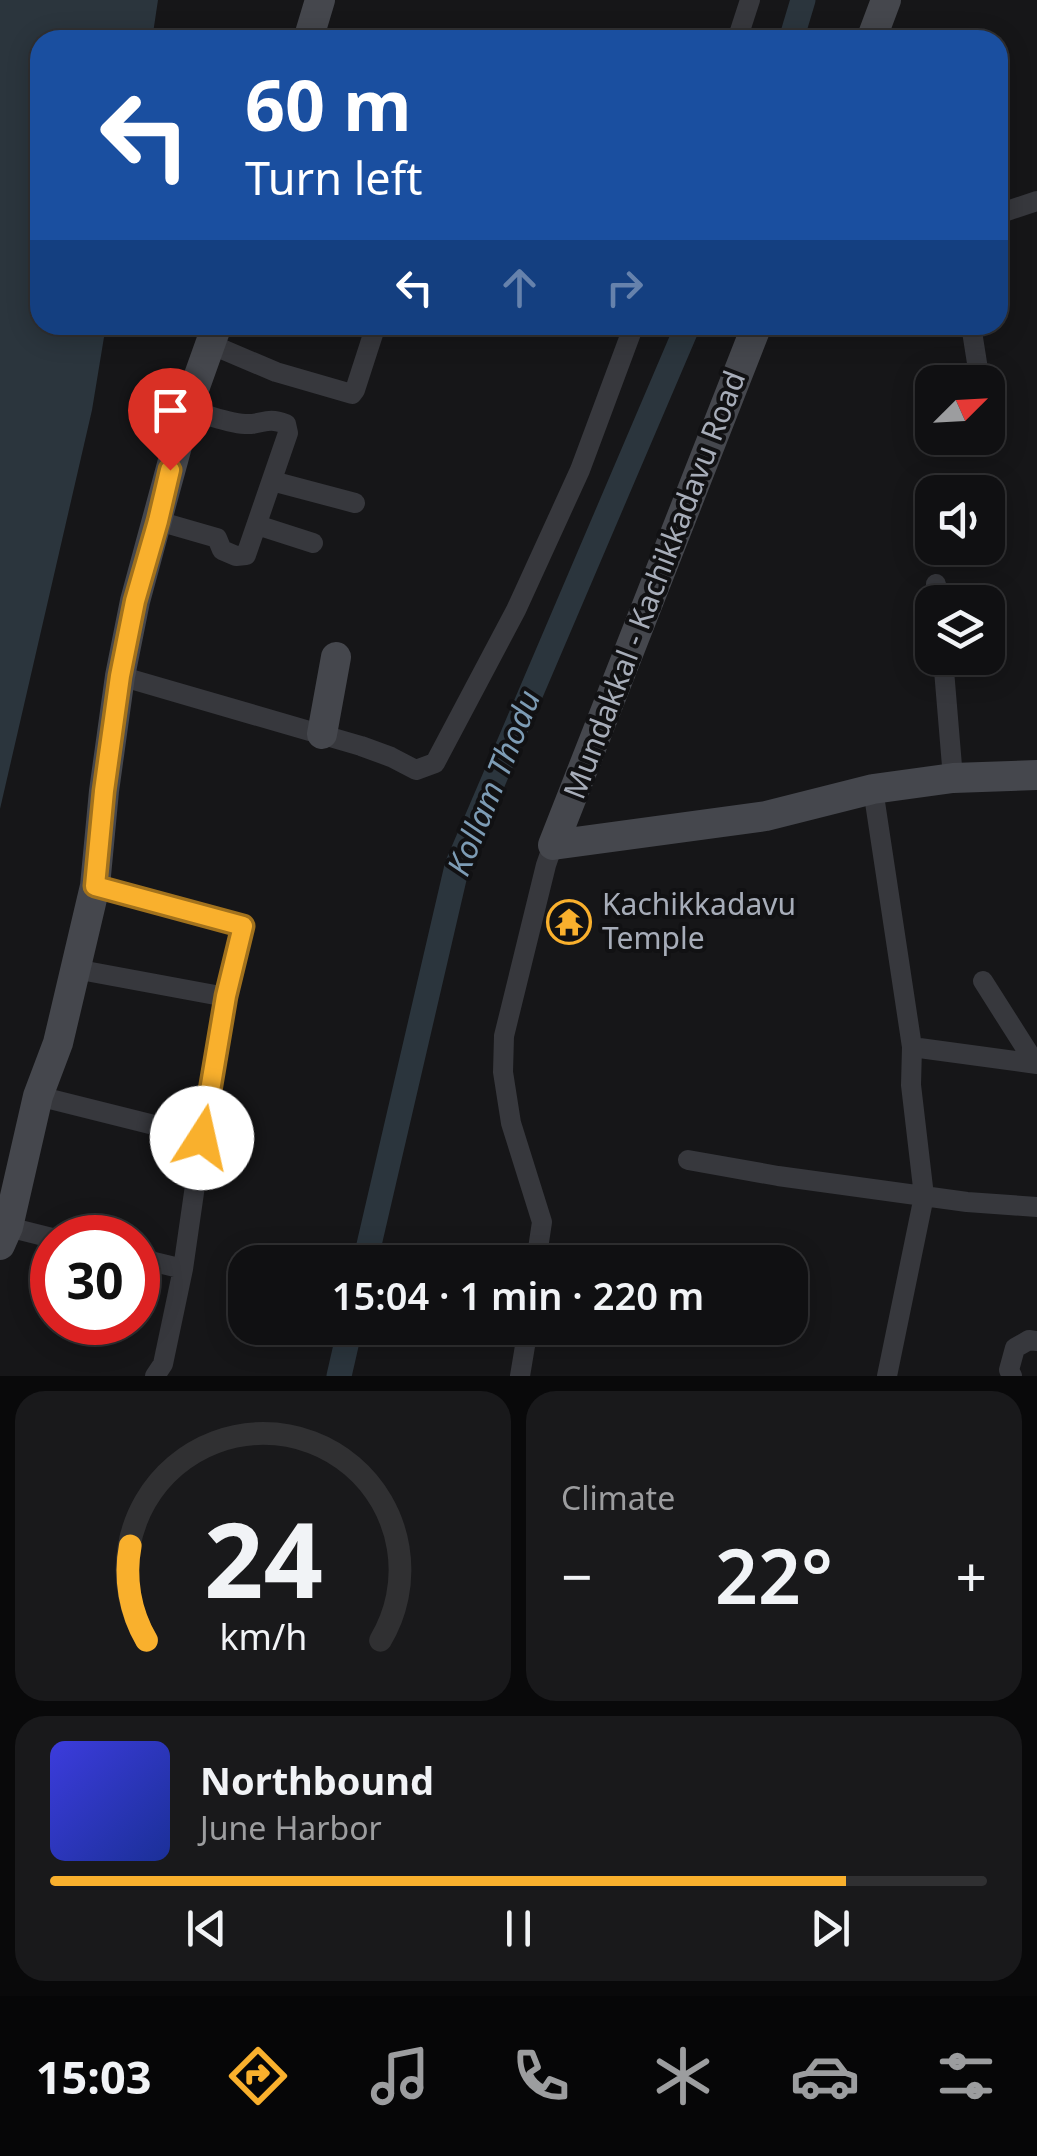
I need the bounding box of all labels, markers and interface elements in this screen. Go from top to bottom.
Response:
text: 60 m [245,56,412,152]
icon: left [80,70,210,200]
text: Turn left [245,147,422,208]
icon: left [387,260,442,315]
icon: ahead [492,260,547,315]
icon: right [597,260,652,315]
street label: Mundakkal - Kachikkadavu Road [553,365,754,804]
north arrow [915,365,1005,455]
map controls [915,365,1005,675]
pin [128,368,213,471]
icon: arrive [143,383,198,438]
button: sound [915,475,1005,565]
button: layers [915,585,1005,675]
water label: Kollam Thodu [436,683,549,882]
place label: Kachikkadavu Temple [602,883,796,958]
temple icon: Kachikkadavu Temple [546,899,592,945]
position arrow [150,1086,254,1190]
speed limit sign: 30 [30,1215,160,1345]
text: 15:04 · 1 min · 220 m [332,1269,704,1321]
text: Climate [561,1476,675,1519]
text: 24 [204,1487,322,1628]
text: 22° [715,1524,833,1626]
text: − [561,1538,592,1613]
text: + [956,1538,987,1613]
text: km/h [219,1612,307,1660]
text: Northbound [200,1754,434,1806]
text: June Harbor [200,1806,382,1849]
icon: previous [179,1901,234,1956]
icon: pause [491,1901,546,1956]
icon: next [803,1901,858,1956]
icon: directions [223,2041,293,2111]
icon: music [365,2041,435,2111]
icon: phone [506,2041,576,2111]
icon: climate [648,2041,718,2111]
icon: car [790,2041,860,2111]
icon: filters [931,2041,1001,2111]
text: 15:03 [36,2046,151,2107]

